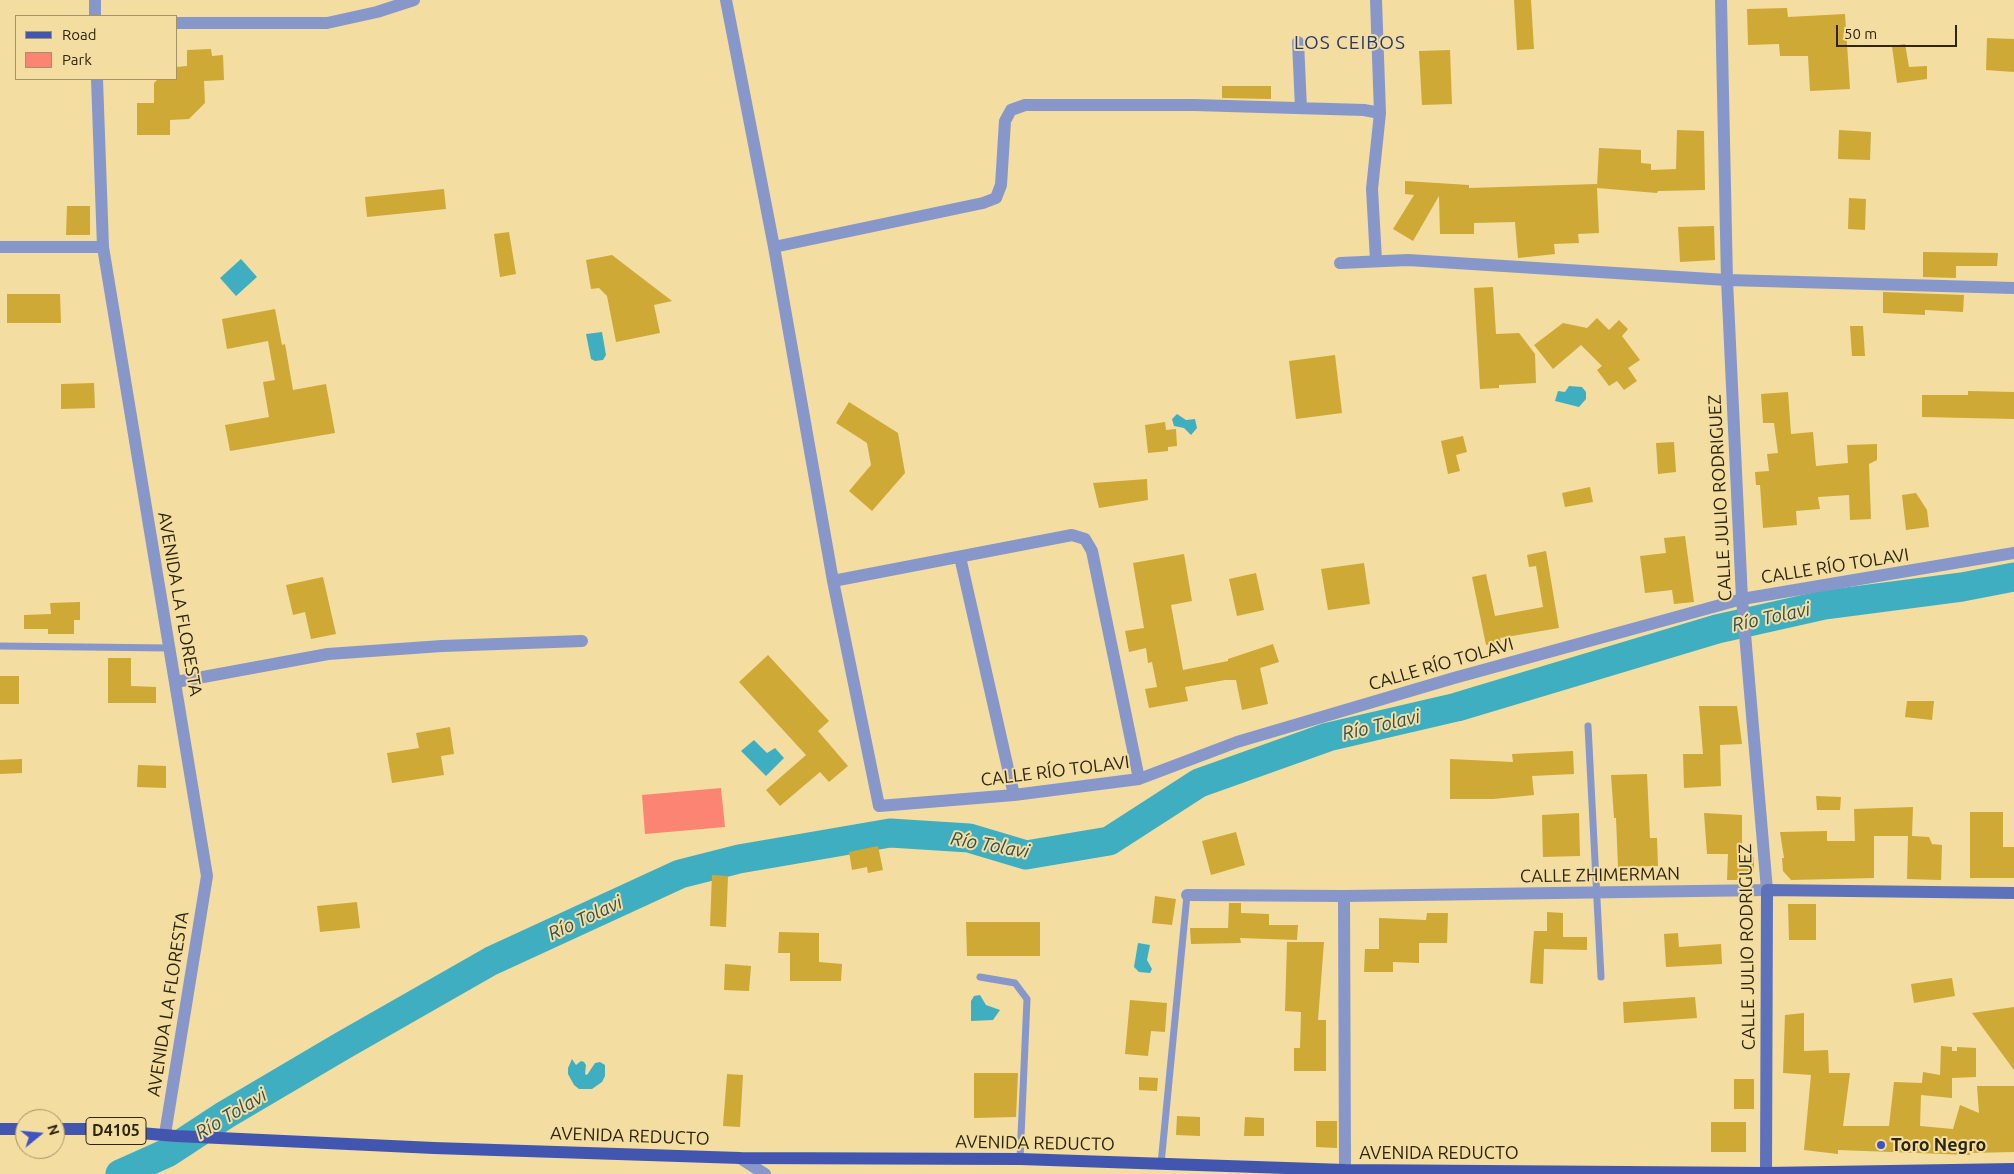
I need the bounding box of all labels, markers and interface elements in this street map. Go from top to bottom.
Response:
legend [15,15,178,80]
scale bar [1839,15,1960,47]
text: 50 m [1844,25,1877,42]
text: Road [62,26,97,43]
district label: LOS CEIBOS [1293,32,1407,54]
text: Park [62,51,92,68]
street label: CALLE JULIO RODRIGUEZ [1704,394,1736,602]
street label: AVENIDA LA FLORESTA [153,510,207,698]
street label: CALLE RÍO TOLAVI [1759,544,1911,588]
water label: Río Tolavi [1730,598,1812,636]
street label: CALLE RÍO TOLAVI [1366,633,1516,695]
water label: Río Tolavi [1340,705,1422,745]
street label: CALLE RÍO TOLAVI [979,751,1131,791]
water label: Río Tolavi [949,827,1031,863]
street label: CALLE JULIO RODRIGUEZ [1734,843,1760,1051]
street label: CALLE ZHIMERMAN [1520,863,1680,887]
water label: Río Tolavi [544,891,626,945]
street label: AVENIDA LA FLORESTA [143,910,193,1098]
water label: Río Tolavi [191,1084,271,1144]
north arrow [15,1109,65,1159]
road number: D4105 [86,1118,146,1144]
street label: AVENIDA REDUCTO [550,1122,710,1150]
text: N [44,1123,63,1137]
street label: AVENIDA REDUCTO [955,1131,1115,1155]
place label: Toro Negro [1891,1134,1986,1156]
marker: Toro Negro [1875,1139,1887,1151]
street label: AVENIDA REDUCTO [1359,1142,1519,1164]

